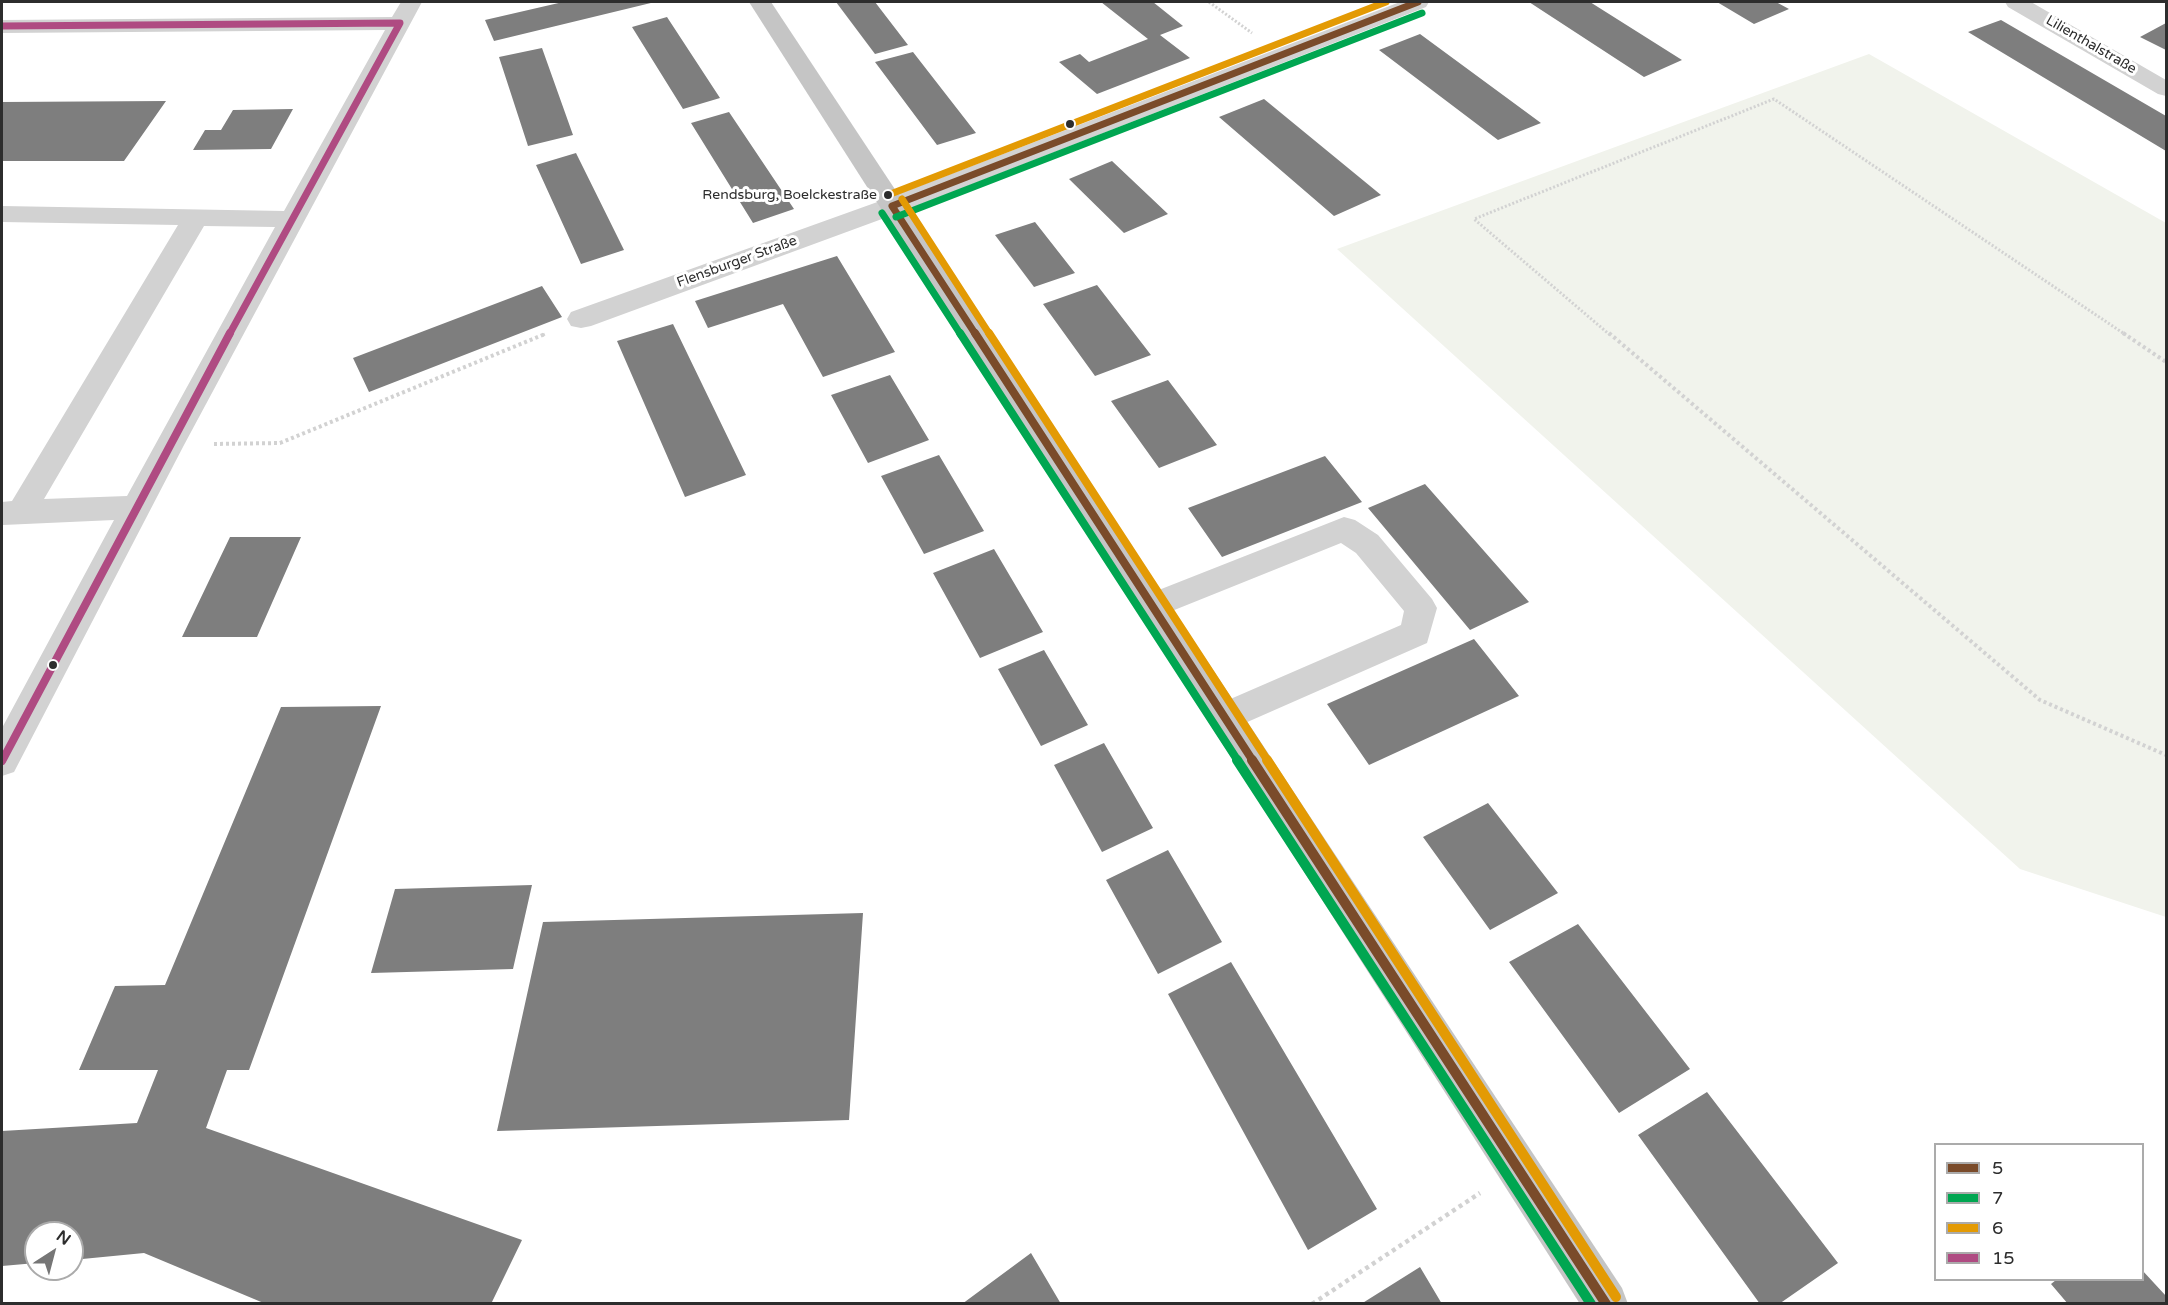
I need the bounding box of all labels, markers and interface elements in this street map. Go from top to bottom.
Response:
street label: Lilienthalstraße [2043,12,2139,78]
unlabelled marker [1064,118,1076,130]
place label: Rendsburg, Boelckestraße [702,187,877,203]
marker: Rendsburg, Boelckestraße [882,189,894,201]
street label: Flensburger Straße [675,232,799,292]
unlabelled marker [47,659,59,671]
legend [1934,1143,2144,1281]
text: 5 [1992,1157,2003,1179]
text: 7 [1992,1187,2003,1209]
text: 6 [1992,1217,2003,1239]
north arrow [24,1221,84,1281]
text: N [52,1226,74,1250]
text: 15 [1992,1247,2015,1269]

